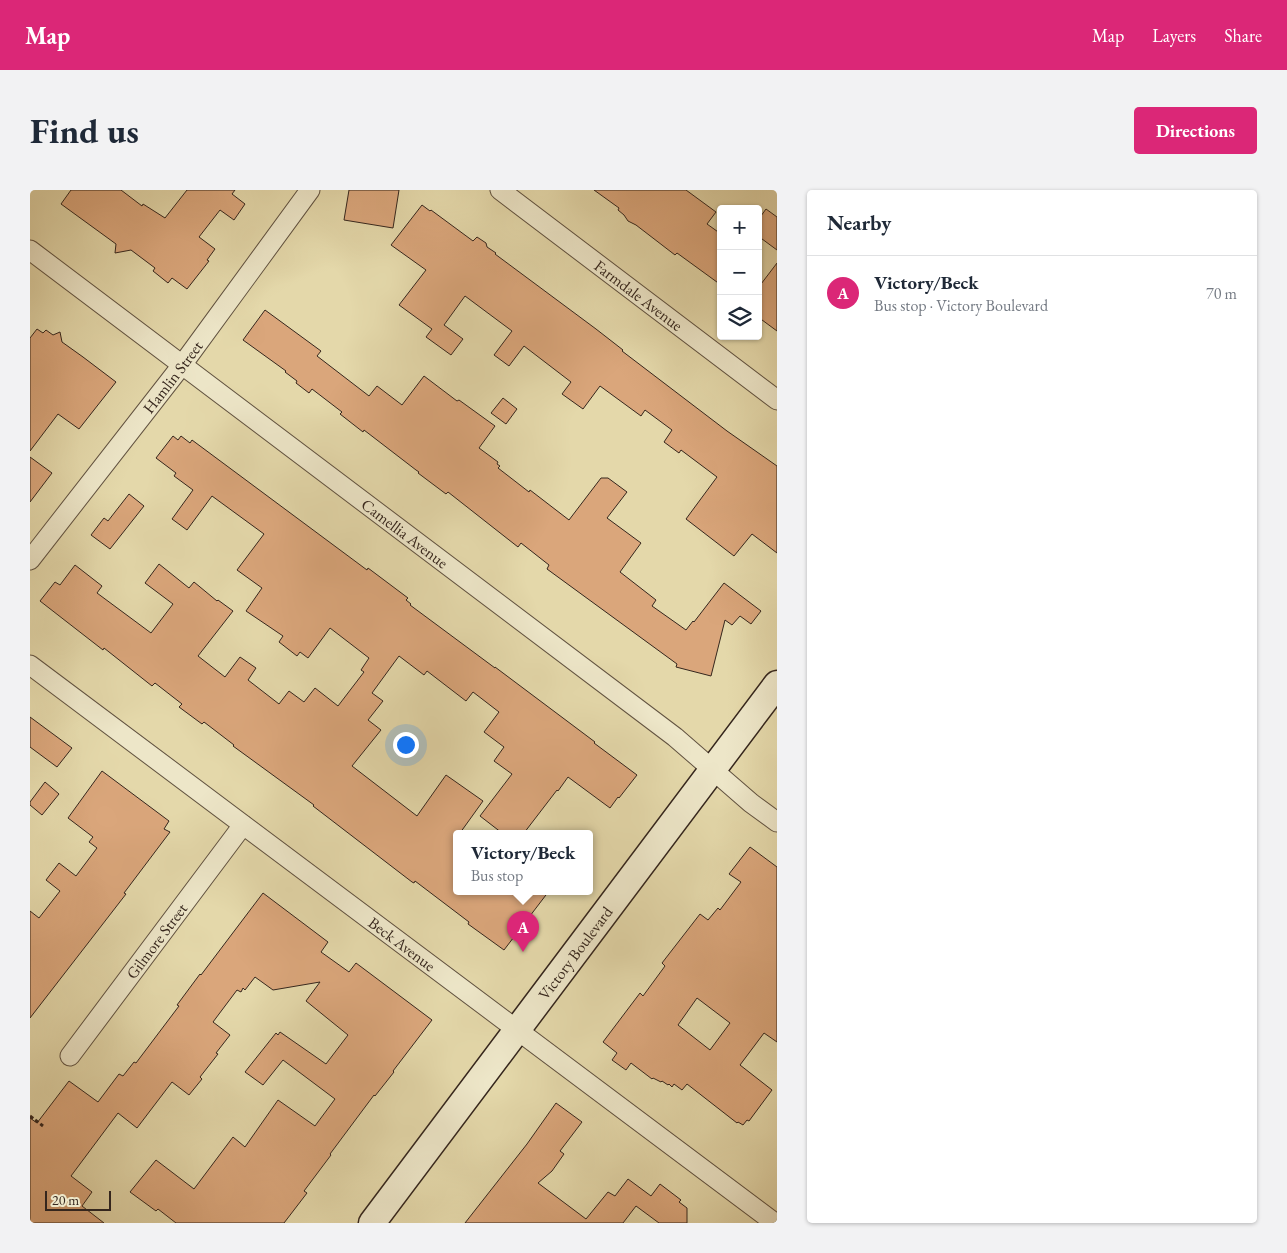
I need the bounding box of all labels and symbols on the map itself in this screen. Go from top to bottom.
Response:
street label: Farmdale Avenue [590,255,687,335]
street label: Hamlin Street [138,336,207,418]
street label: Camellia Avenue [357,494,453,573]
your location [393,732,419,758]
street label: Gilmore Street [121,898,192,983]
street label: Victory Boulevard [533,901,618,1004]
pin: A [507,911,539,952]
street label: Beck Avenue [364,912,440,976]
scale bar [45,1188,111,1211]

